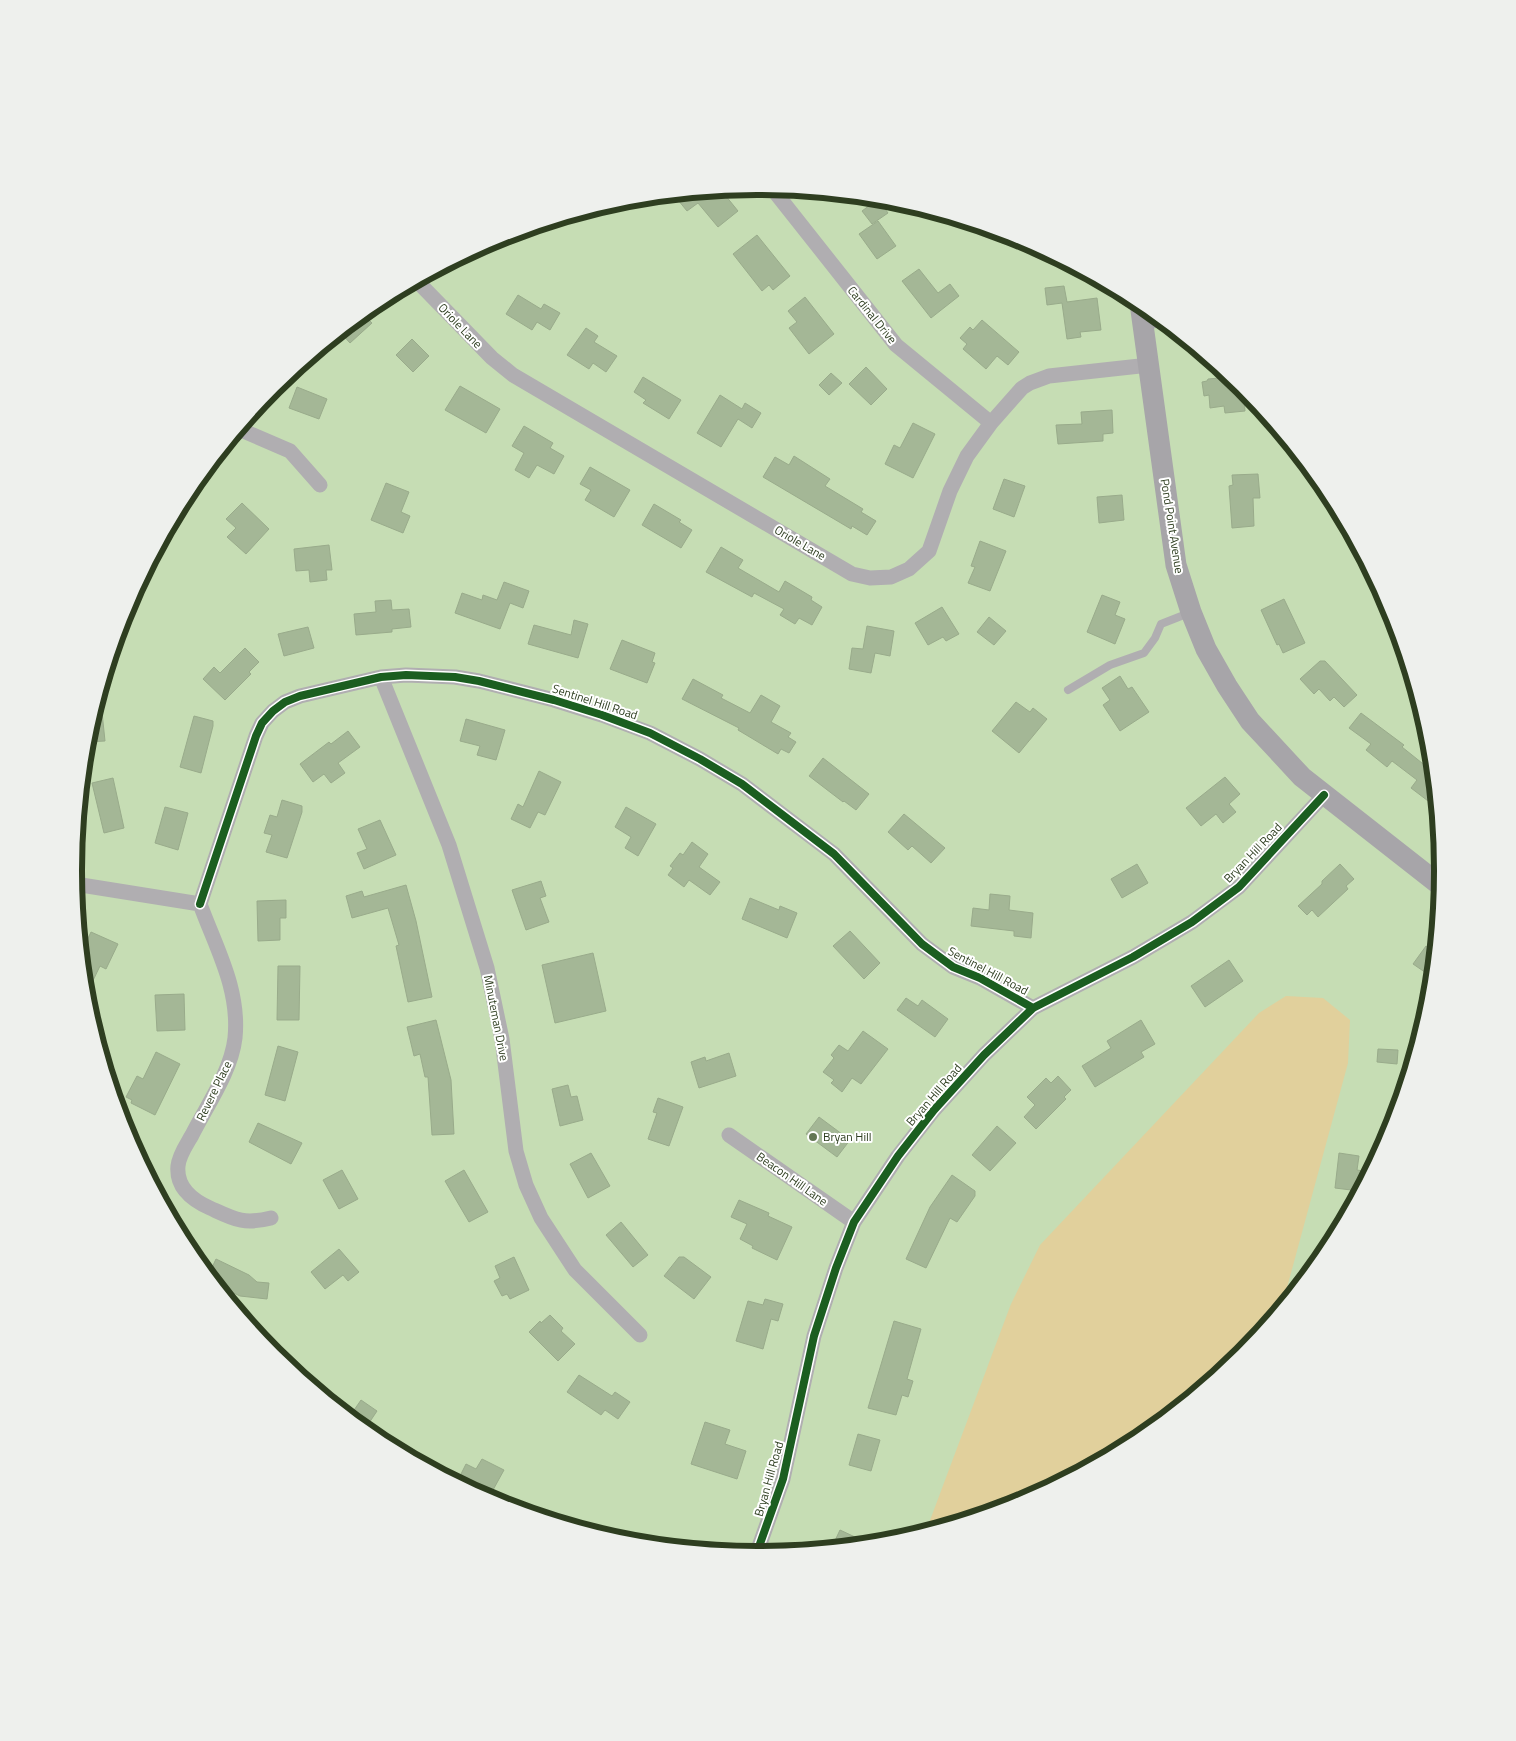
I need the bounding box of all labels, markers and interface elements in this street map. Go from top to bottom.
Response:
street label: Cardinal Drive [843,282,902,348]
street label: Oriole Lane [434,299,487,353]
street label: Pond Point Avenue [1156,477,1189,575]
street label: Oriole Lane [771,520,830,565]
street label: Sentinel Hill Road [550,679,640,724]
street label: Bryan Hill Road [1219,818,1286,887]
street label: Sentinel Hill Road [945,941,1032,1000]
street label: Minuteman Drive [479,973,514,1063]
street label: Revere Place [191,1057,236,1124]
street label: Bryan Hill Road [901,1059,966,1130]
place label: Bryan Hill [823,1127,872,1146]
marker: Bryan Hill [807,1131,819,1143]
street label: Beacon Hill Lane [753,1147,832,1210]
street label: Bryan Hill Road [749,1439,788,1519]

